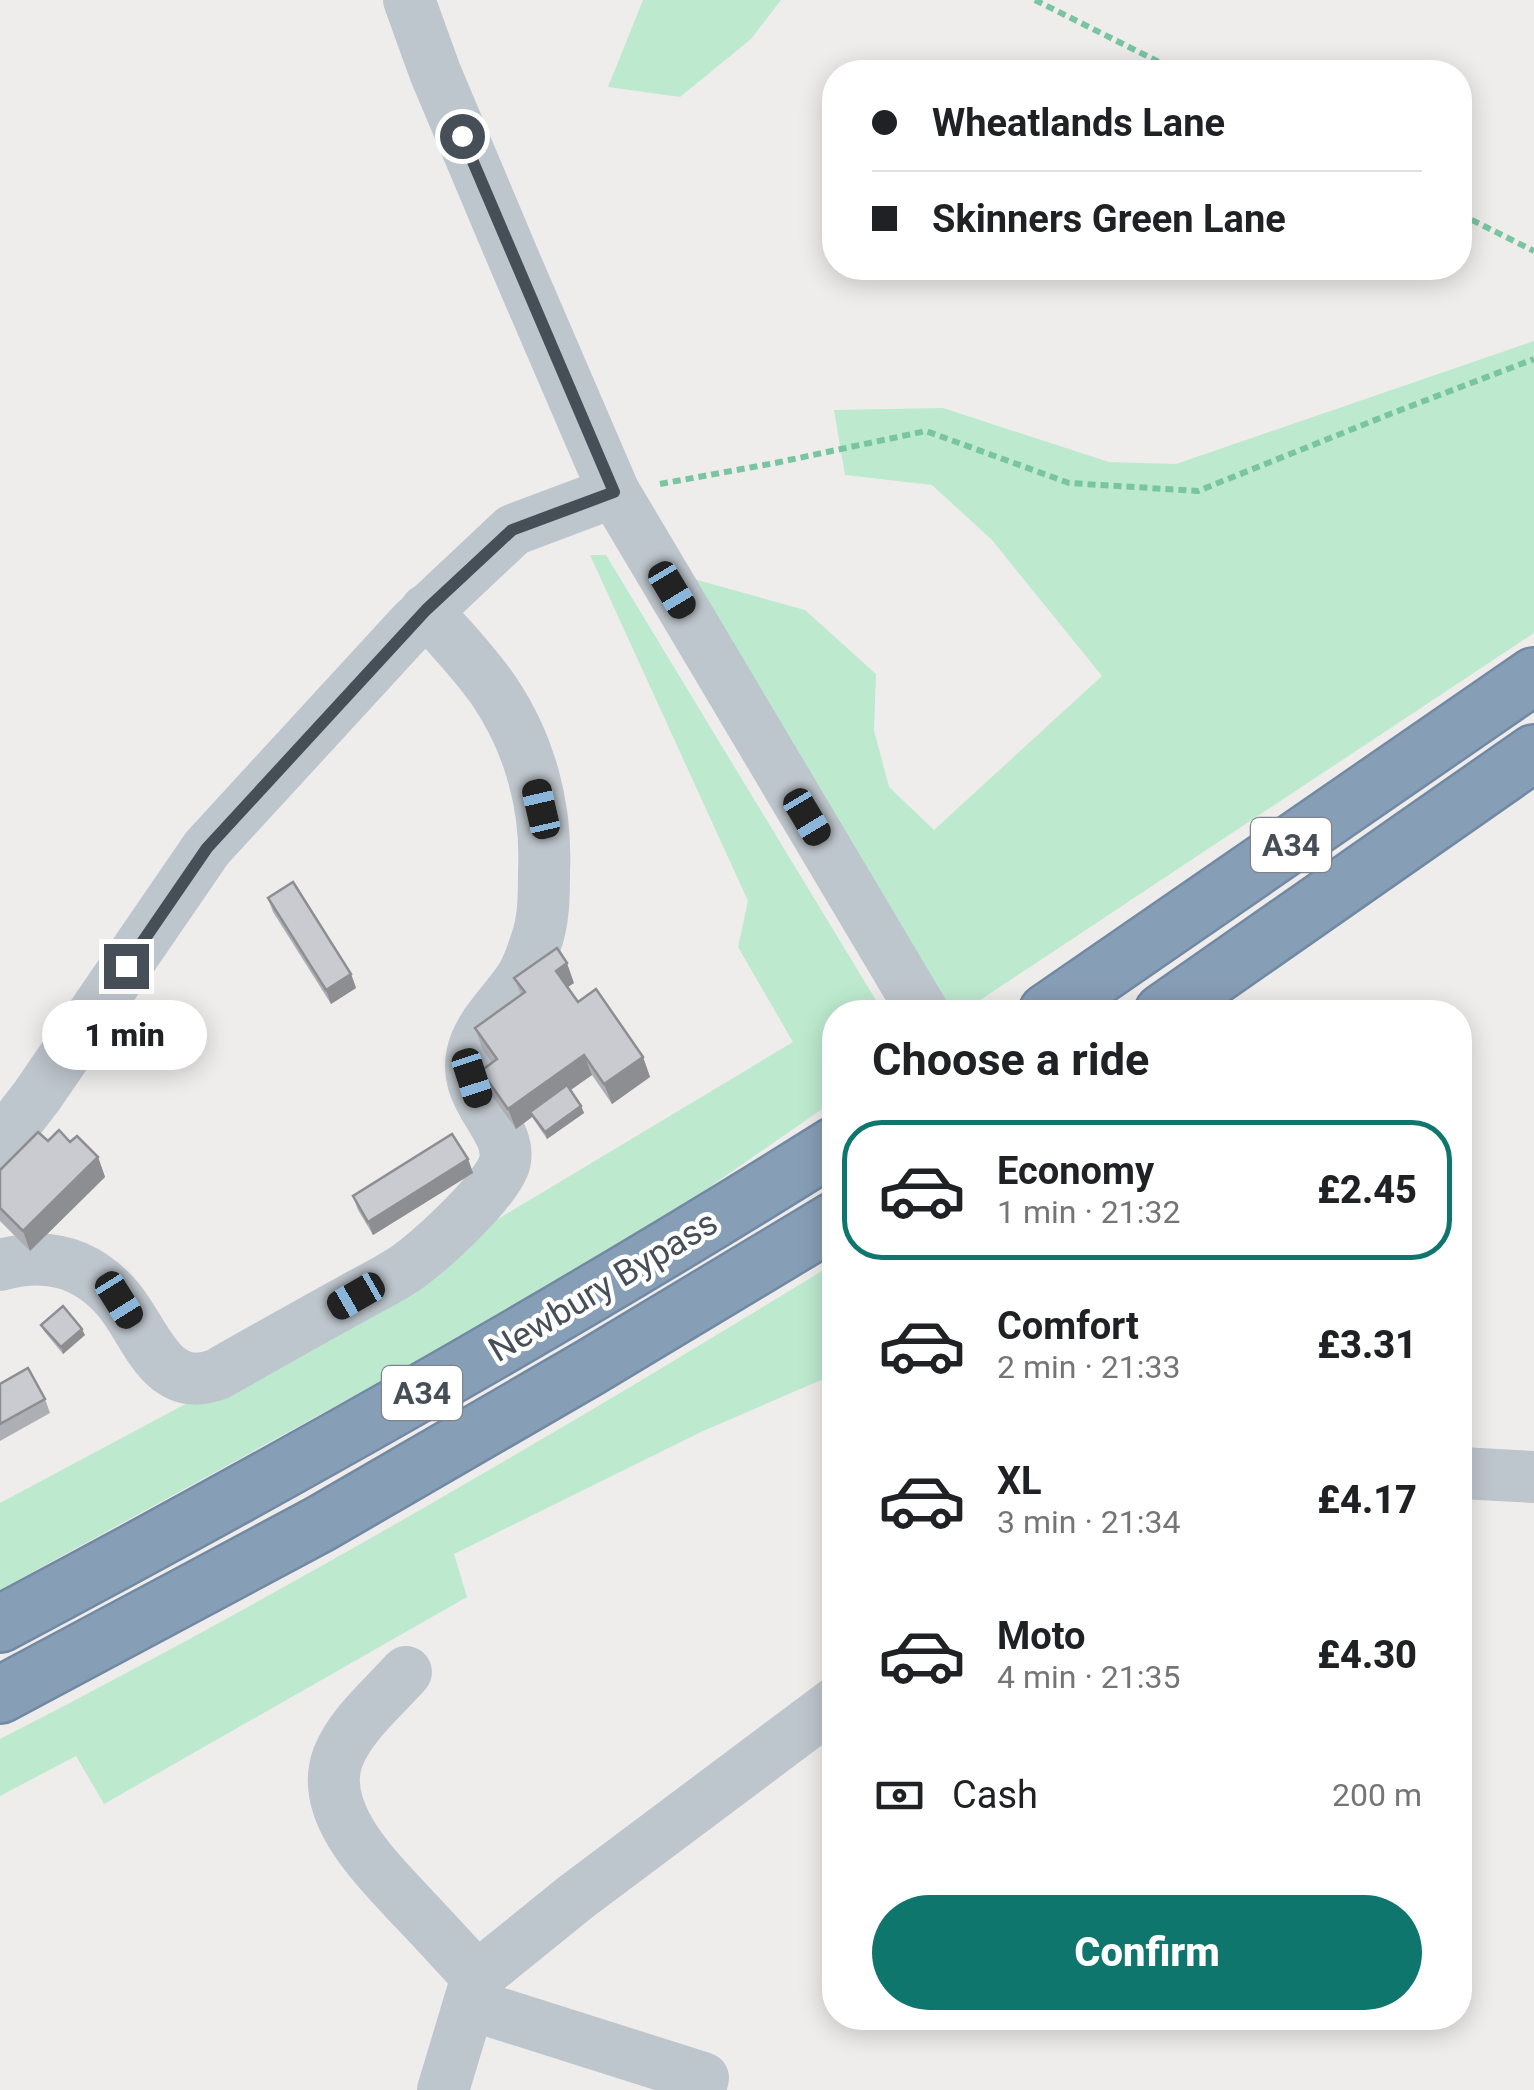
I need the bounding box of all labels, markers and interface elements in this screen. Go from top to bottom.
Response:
text: Wheatlands Lane [932,101,1225,145]
route start [440,114,485,159]
text: Skinners Green Lane [932,197,1286,241]
car [644,557,700,623]
car [520,776,562,842]
car [779,784,835,850]
road number: A34 [1251,818,1331,872]
route end [104,944,149,989]
callout: 1 min [44,1001,208,1071]
text: 1 min [84,1016,165,1054]
text: Choose a ride [872,1033,1149,1086]
car [448,1045,496,1111]
icon: car [877,1145,967,1235]
text: Economy [997,1149,1154,1193]
text: £2.45 [1317,1168,1417,1212]
text: 1 min · 21:32 [997,1193,1180,1231]
street label: Newbury Bypass [482,1202,725,1371]
car [90,1267,148,1333]
car [323,1268,389,1324]
icon: car [877,1300,967,1390]
text: Comfort [997,1304,1139,1348]
text: £3.31 [1317,1323,1417,1367]
text: 2 min · 21:33 [997,1348,1180,1386]
road number: A34 [382,1366,462,1420]
icon: car [877,1455,967,1545]
text: XL [997,1459,1042,1503]
text: £4.17 [1317,1478,1417,1522]
text: 3 min · 21:34 [997,1503,1180,1541]
icon: car [877,1610,967,1700]
text: Moto [997,1614,1086,1658]
text: £4.30 [1317,1633,1417,1677]
text: 4 min · 21:35 [997,1658,1180,1696]
icon: cash [872,1768,927,1823]
text: Cash [952,1773,1038,1817]
text: 200 m [1332,1776,1422,1814]
button: Confirm [872,1895,1422,2010]

